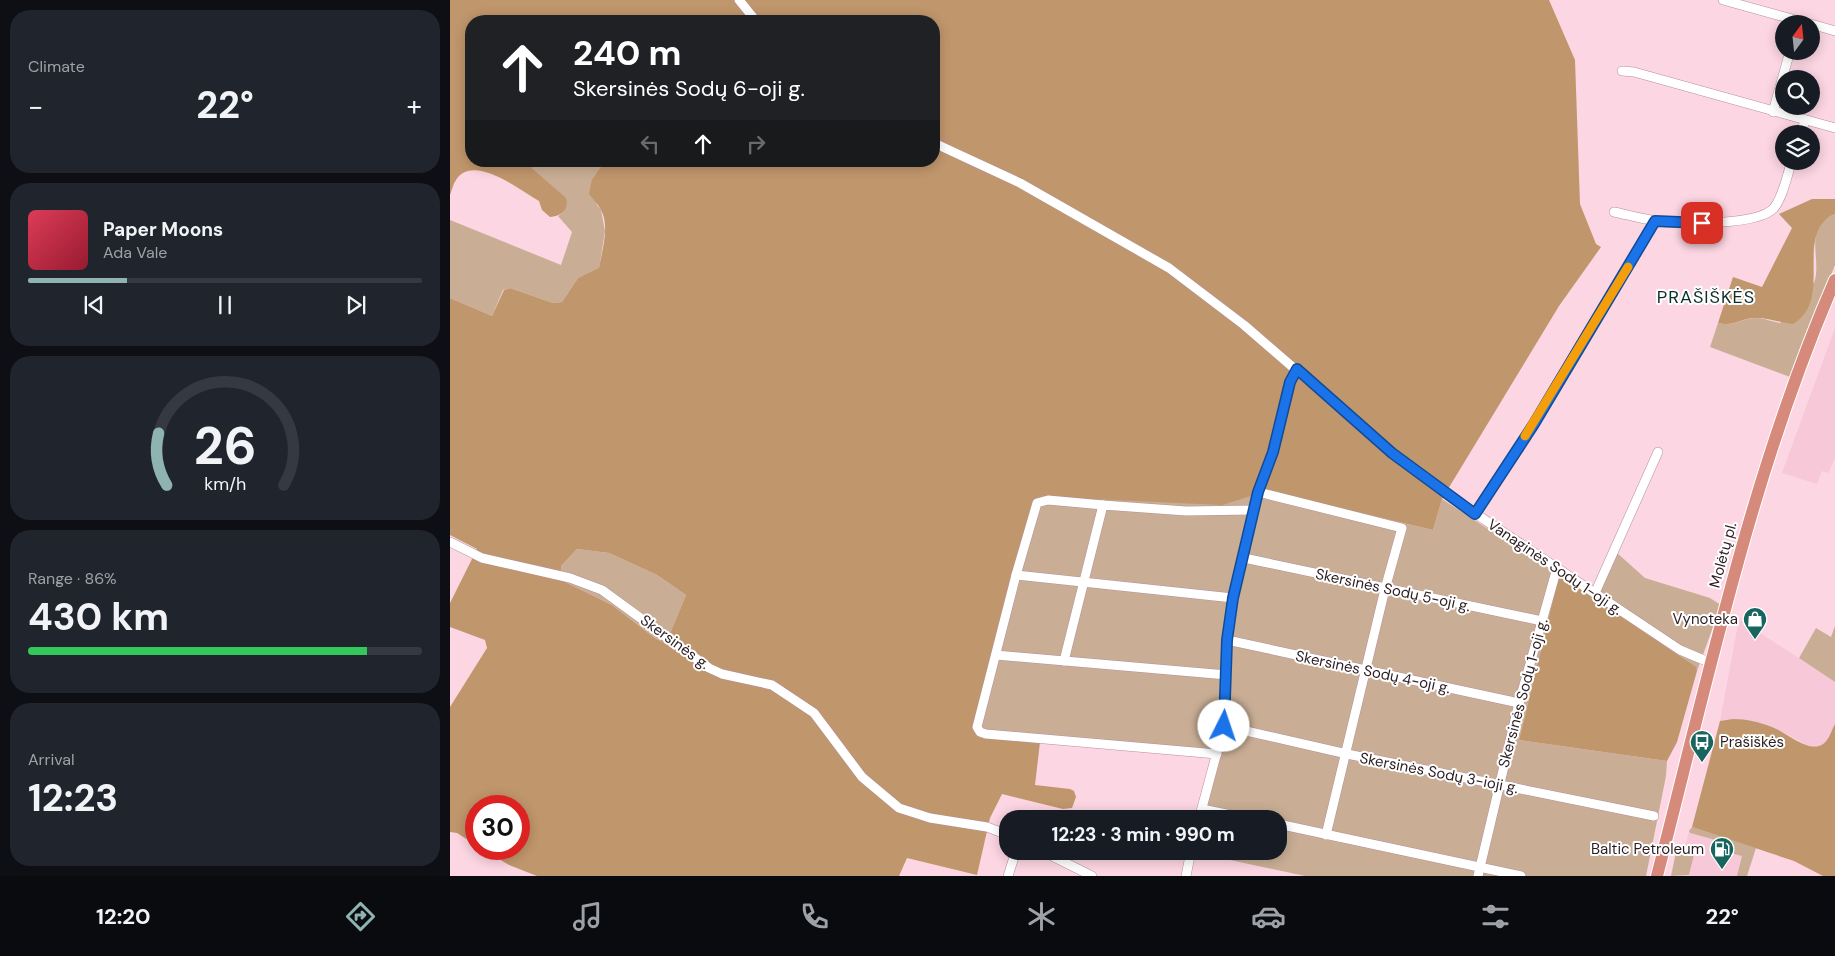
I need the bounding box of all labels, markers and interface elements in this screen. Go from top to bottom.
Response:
north arrow [1775,15,1820,60]
map controls [1775,15,1820,170]
text: 240 m [573,30,682,76]
icon: ahead [490,35,555,100]
text: Climate [28,56,85,77]
button: search [1775,70,1820,115]
text: Skersinės Sodų 6-oji g. [573,74,805,103]
text: 22° [196,80,254,130]
text: − [28,88,43,125]
text: + [407,88,422,125]
button: layers [1775,125,1820,170]
icon: left [636,130,664,158]
icon: ahead [689,130,717,158]
icon: right [742,130,770,158]
pin [1681,202,1723,244]
icon: arrive [1688,209,1716,237]
text: Paper Moons [103,217,223,242]
text: Ada Vale [103,242,167,263]
district label: PRAŠIŠKĖS [1657,285,1755,309]
icon: previous [80,291,108,319]
icon: pause [211,291,239,319]
icon: next [342,291,370,319]
text: 26 [194,412,256,480]
text: km/h [204,472,246,496]
street label: Vanaginės Sodų 1-oji g. [1484,514,1626,620]
street label: Molėtų pl. [1705,520,1741,590]
street label: Skersinės Sodų 5-oji g. [1314,564,1472,616]
text: Range · 86% [28,568,117,589]
text: 430 km [28,592,169,642]
shop icon: Vynoteka [1742,606,1768,640]
place label: Vynoteka [1673,609,1738,629]
street label: Skersinės g. [636,610,714,674]
street label: Skersinės Sodų 1-oji g. [1493,616,1553,770]
street label: Skersinės Sodų 4-oji g. [1294,646,1452,698]
position arrow [1197,699,1249,751]
bus stop icon: Prašiškės [1689,729,1715,763]
place label: Prašiškės [1720,732,1784,752]
street label: Skersinės Sodų 3-ioji g. [1358,748,1520,798]
text: Arrival [28,749,75,770]
text: 12:23 [28,773,118,823]
speed limit sign: 30 [465,795,530,860]
text: 12:23 · 3 min · 990 m [1051,822,1235,847]
fuel station icon: Baltic Petroleum [1709,836,1735,870]
place label: Baltic Petroleum [1591,839,1704,859]
icon: directions [343,899,378,934]
icon: music [570,899,605,934]
icon: phone [797,899,832,934]
icon: climate [1024,899,1059,934]
icon: car [1251,899,1286,934]
icon: filters [1478,899,1513,934]
text: 12:20 [96,902,150,931]
text: 22° [1705,902,1739,931]

